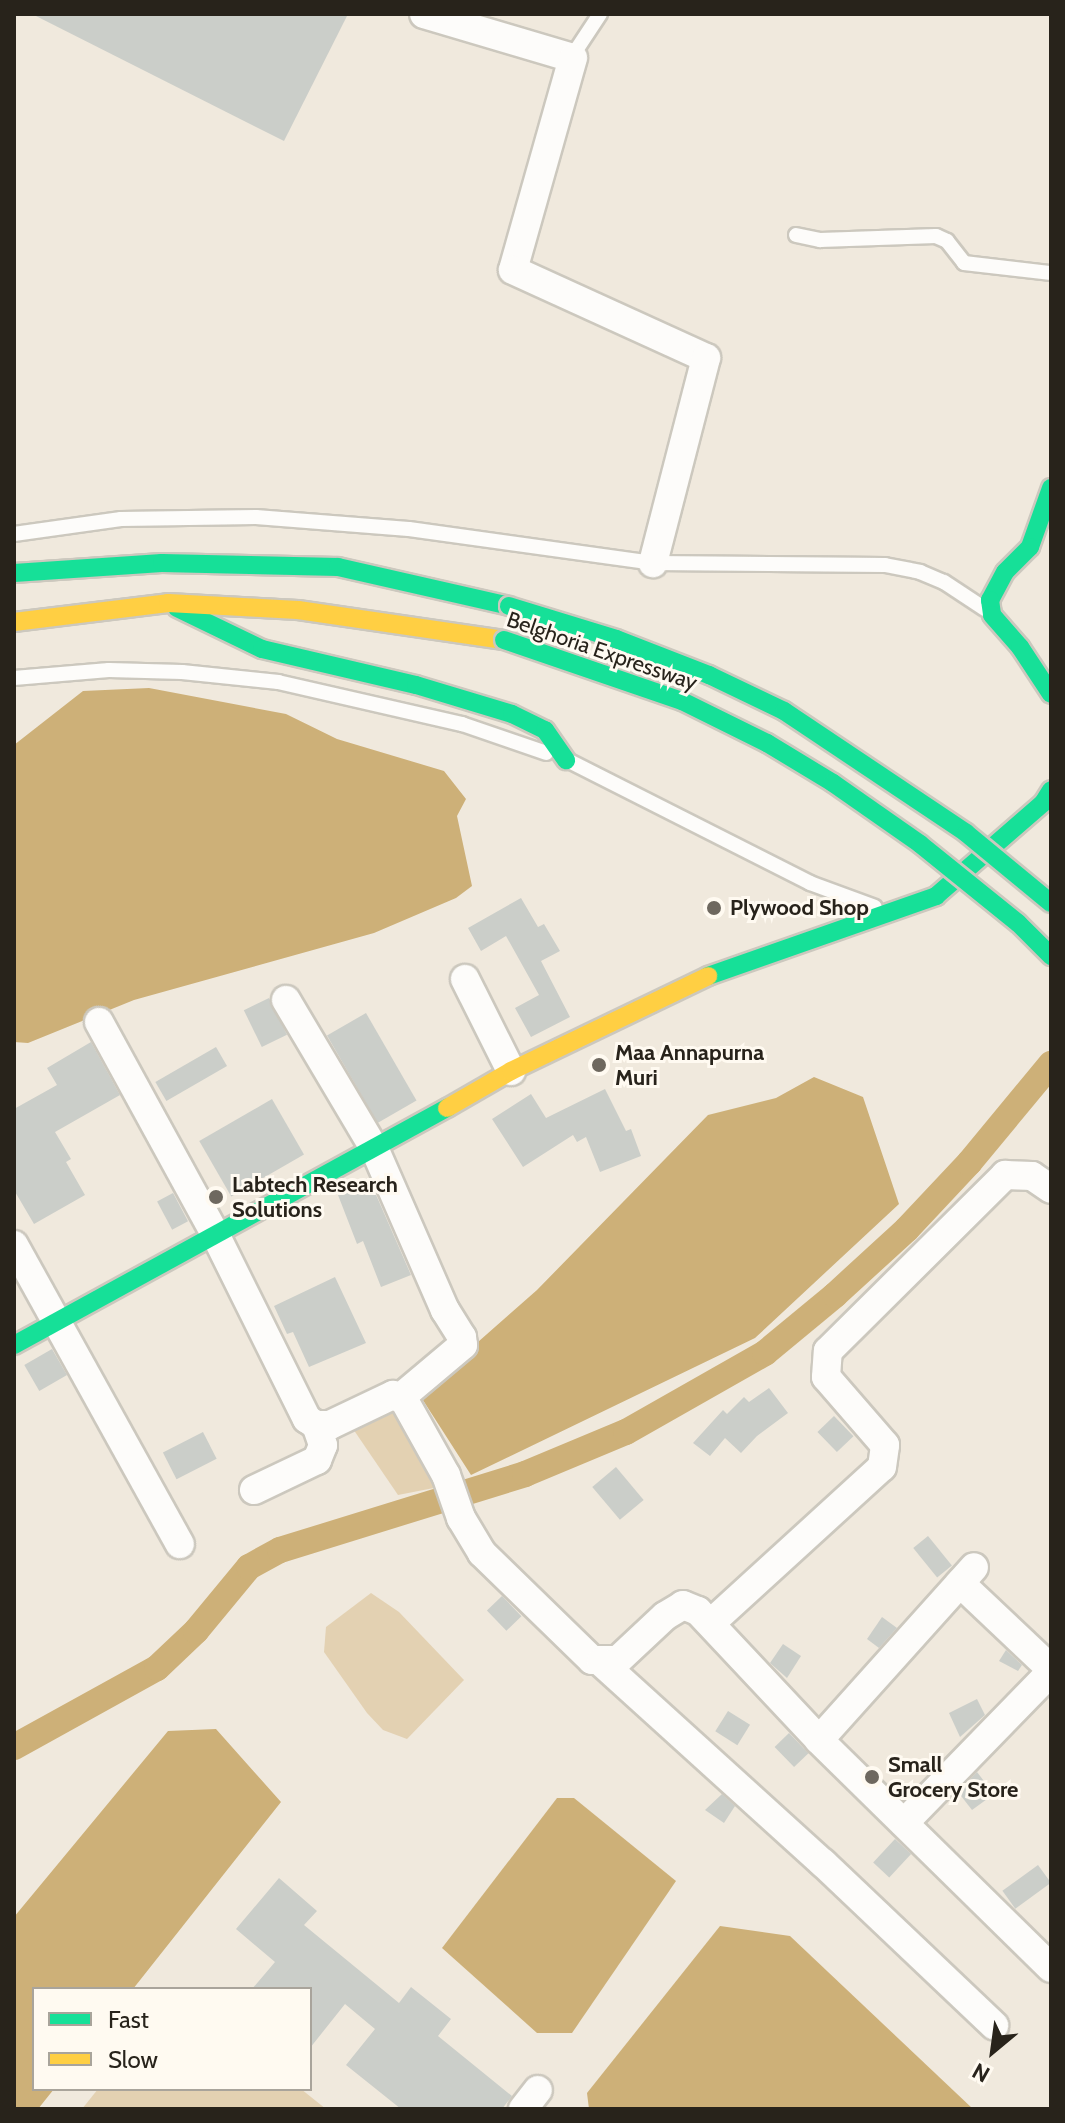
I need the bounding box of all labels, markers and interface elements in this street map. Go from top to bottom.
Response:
street label: Belghoria Expressway [503,606,701,696]
place label: Plywood Shop [730,895,869,921]
marker: Plywood Shop [705,899,723,917]
place label: Maa Annapurna Muri [615,1039,764,1090]
marker: Maa Annapurna Muri [590,1056,608,1074]
place label: Labtech Research Solutions [232,1171,398,1222]
marker: Labtech Research Solutions [207,1188,225,1206]
place label: Small Grocery Store [888,1751,1018,1802]
marker: Small Grocery Store [863,1768,881,1786]
legend [32,1987,312,2091]
text: Fast [108,2005,149,2034]
north arrow [953,2011,1033,2091]
text: Slow [108,2045,158,2074]
text: N [968,2057,994,2088]

